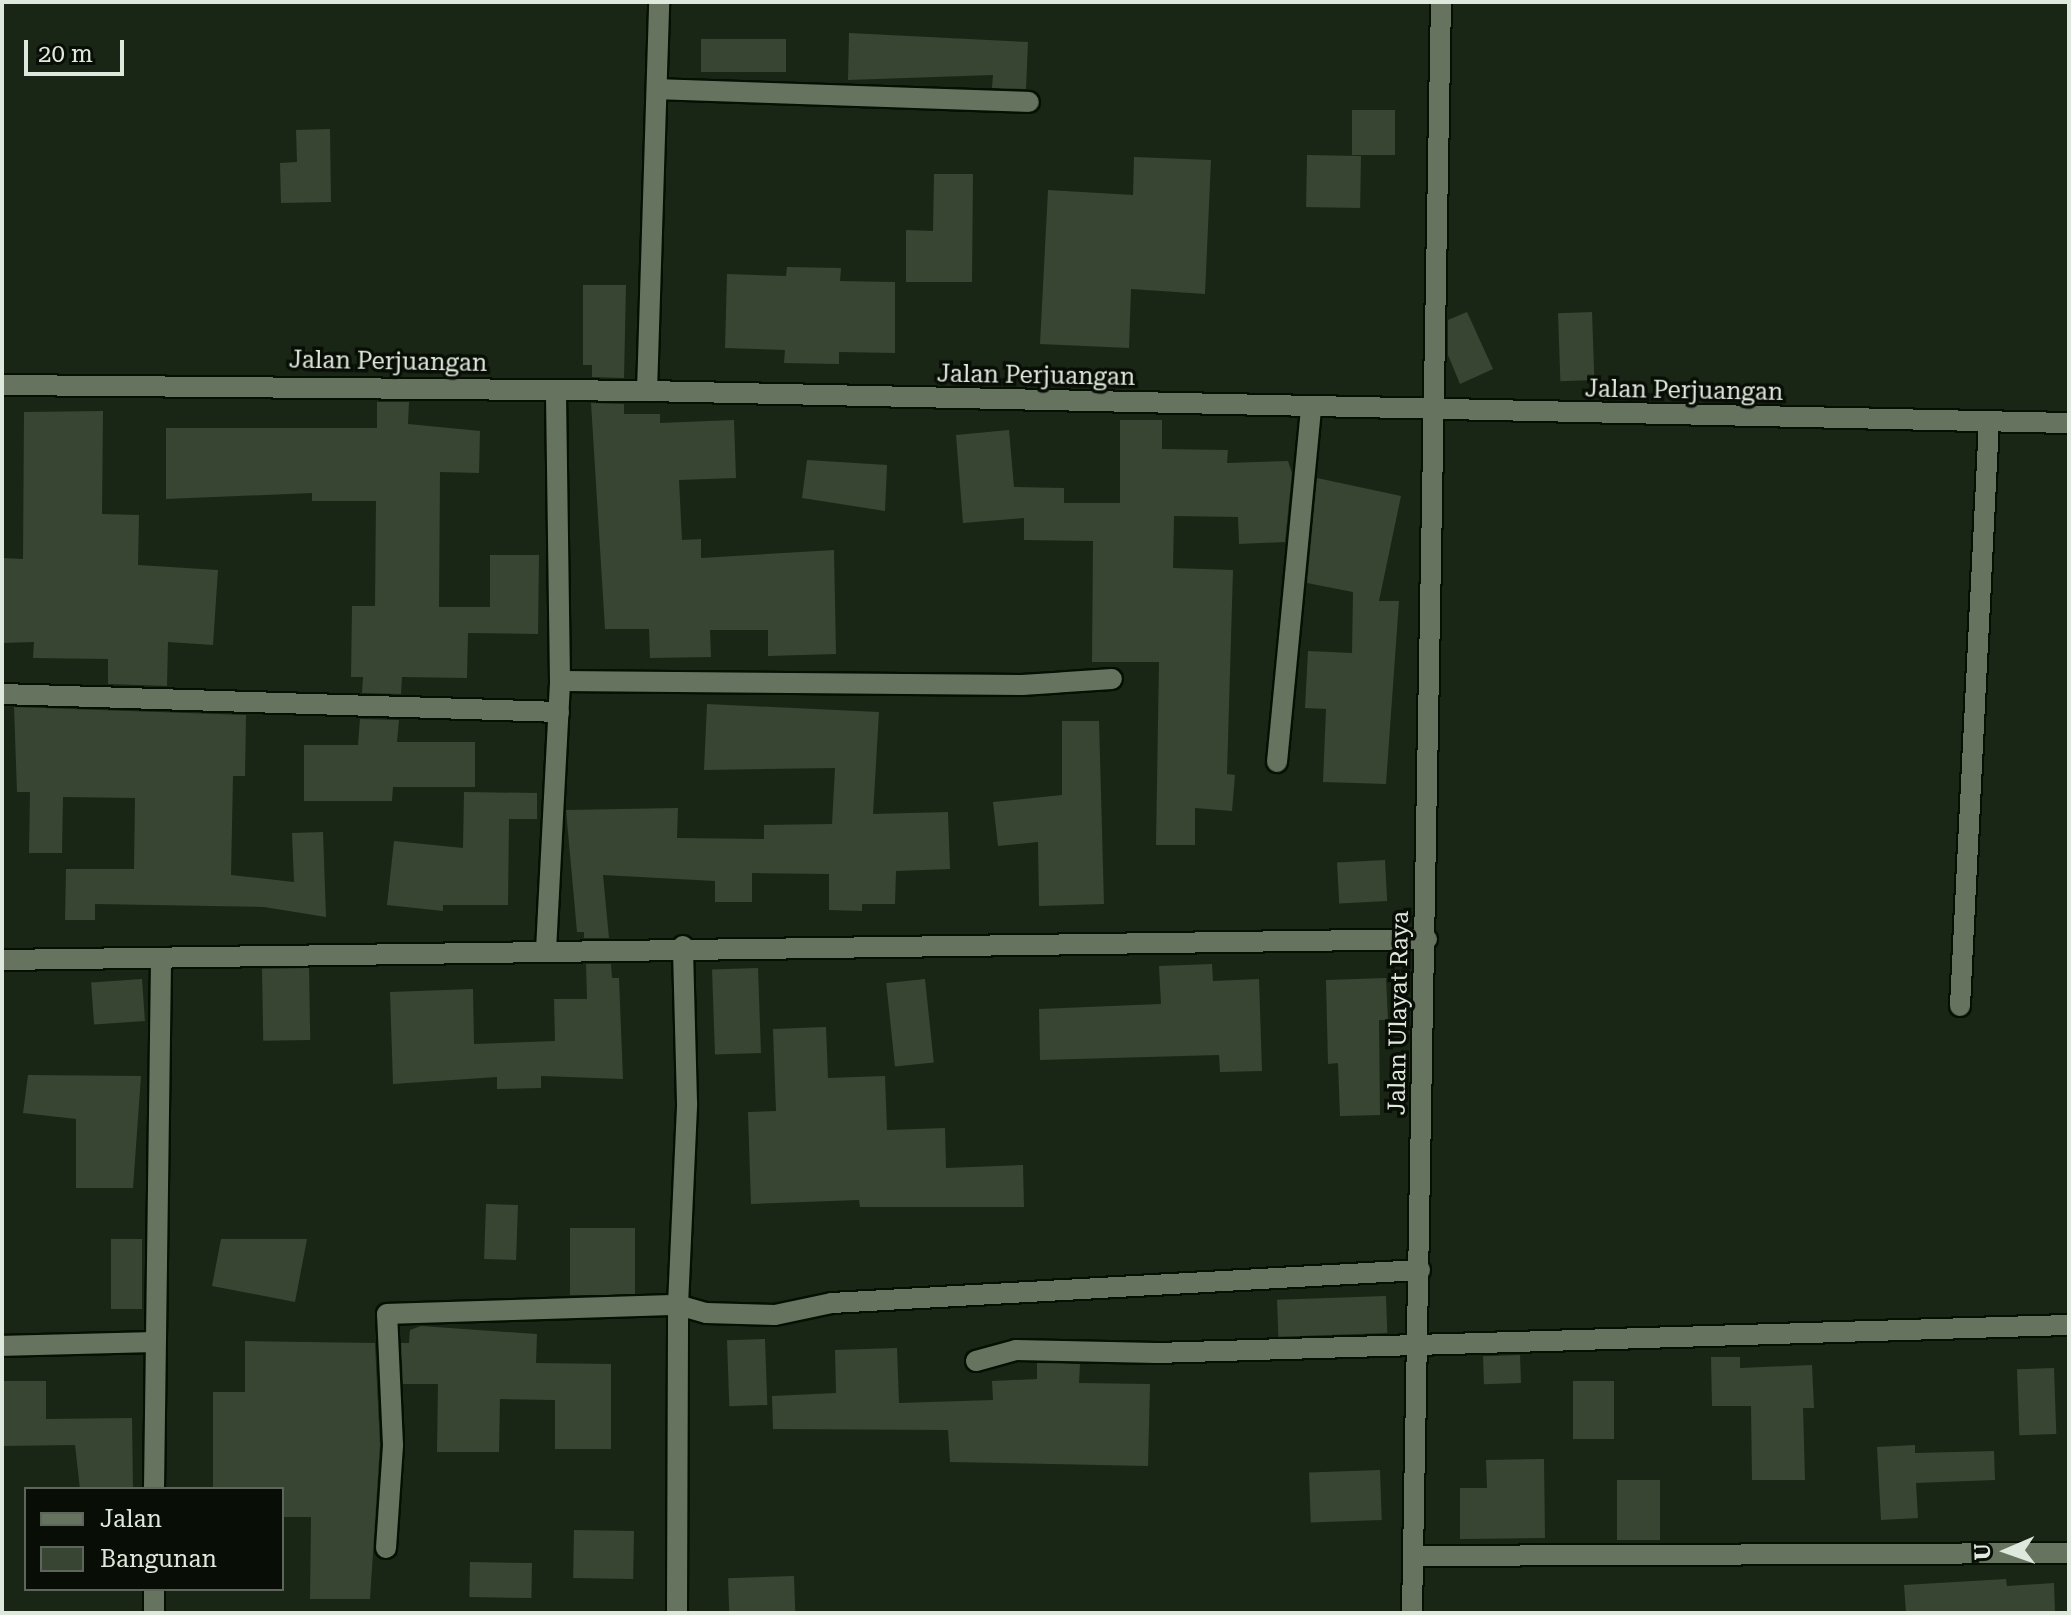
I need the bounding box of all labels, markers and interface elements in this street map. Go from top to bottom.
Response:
scale bar [28,24,128,74]
text: 20 m [38,40,93,68]
street label: Jalan Perjuangan [289,346,487,378]
street label: Jalan Perjuangan [937,360,1135,392]
street label: Jalan Perjuangan [1585,375,1783,407]
street label: Jalan Ulayat Raya [1383,911,1415,1115]
legend [24,1487,284,1591]
text: Jalan [100,1505,162,1533]
north arrow [1967,1511,2047,1591]
text: U [1970,1543,1995,1561]
text: Bangunan [100,1545,217,1573]

